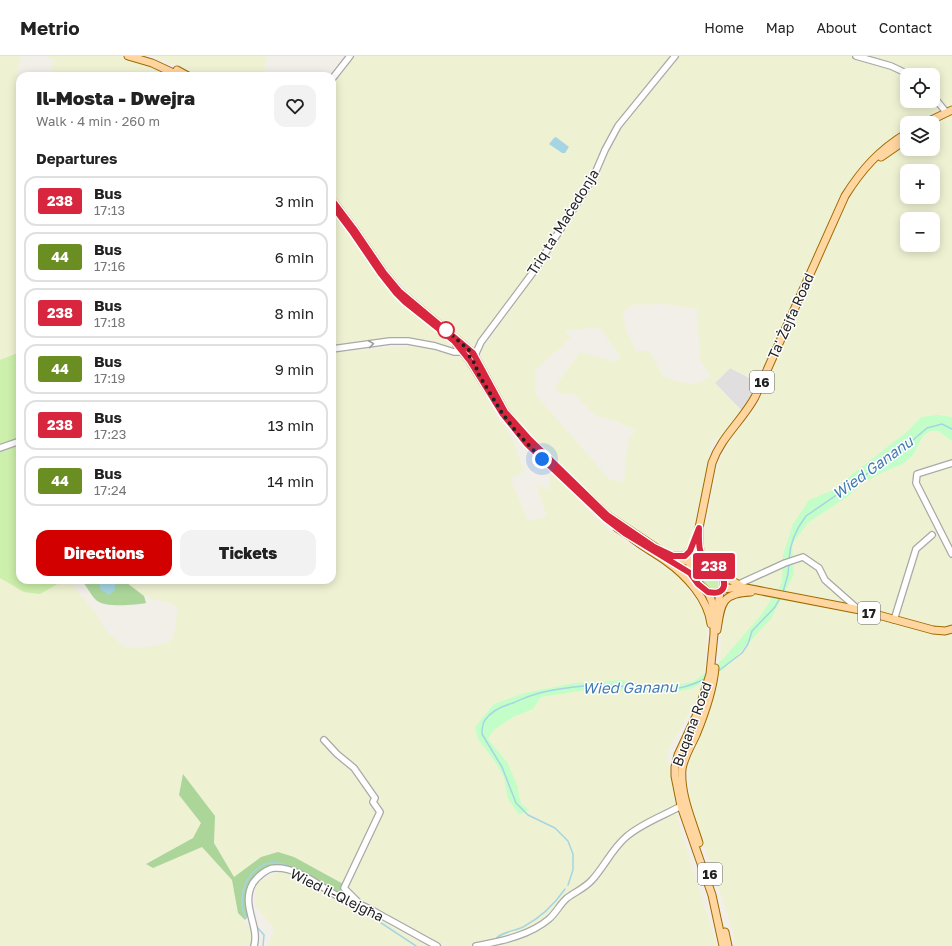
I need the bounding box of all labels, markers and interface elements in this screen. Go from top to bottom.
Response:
text: Metrio [20,16,80,39]
text: Home [704,19,744,36]
text: Map [766,19,794,36]
text: About [816,19,857,36]
text: Contact [879,19,932,36]
map controls [900,68,940,252]
button: locate [900,68,940,108]
button: heart [274,85,316,127]
text: Il-Mosta - Dwejra [36,86,195,109]
text: Walk · 4 min · 260 m [36,113,160,129]
button: layers [900,116,940,156]
text: Departures [36,149,117,167]
button: + [900,164,940,204]
street label: Triq ta' Maċedonja [523,166,602,278]
text: Bus [94,184,122,202]
text: 238 [47,192,73,209]
text: 3 min [275,192,314,210]
text: 17:13 [94,202,125,218]
button: − [900,212,940,252]
text: Bus [94,240,122,258]
text: 44 [51,248,69,265]
text: 6 min [275,248,314,266]
text: 17:16 [94,258,125,274]
street label: Ta' Żejfa Road [764,270,817,361]
text: Bus [94,296,122,314]
text: 238 [47,304,73,321]
text: 8 min [275,304,314,322]
text: 17:18 [94,314,125,330]
unlabelled marker [437,321,455,339]
one-way arrow [368,340,374,349]
text: Bus [94,352,122,370]
text: 44 [51,360,69,377]
text: 9 min [275,360,314,378]
text: 17:19 [94,370,125,386]
road number: 16 [750,371,774,393]
text: Bus [94,408,122,426]
text: 238 [47,416,73,433]
text: 13 min [268,416,314,434]
text: 17:23 [94,426,126,442]
water label: Wied Gananu [829,431,917,502]
your location [532,449,552,469]
text: Bus [94,464,122,482]
text: 44 [51,472,69,489]
text: 14 min [267,472,314,490]
text: 17:24 [94,482,127,498]
button: Directions [36,530,172,576]
button: Tickets [180,530,316,576]
line badge: 238 [691,553,737,579]
text: 238 [701,557,727,574]
road number: 17 [858,602,880,624]
water label: Wied Gananu [582,677,679,697]
street label: Buqana Road [668,679,715,768]
road number: 16 [698,863,722,885]
street label: Wied il-Qlejgħa [288,865,387,925]

